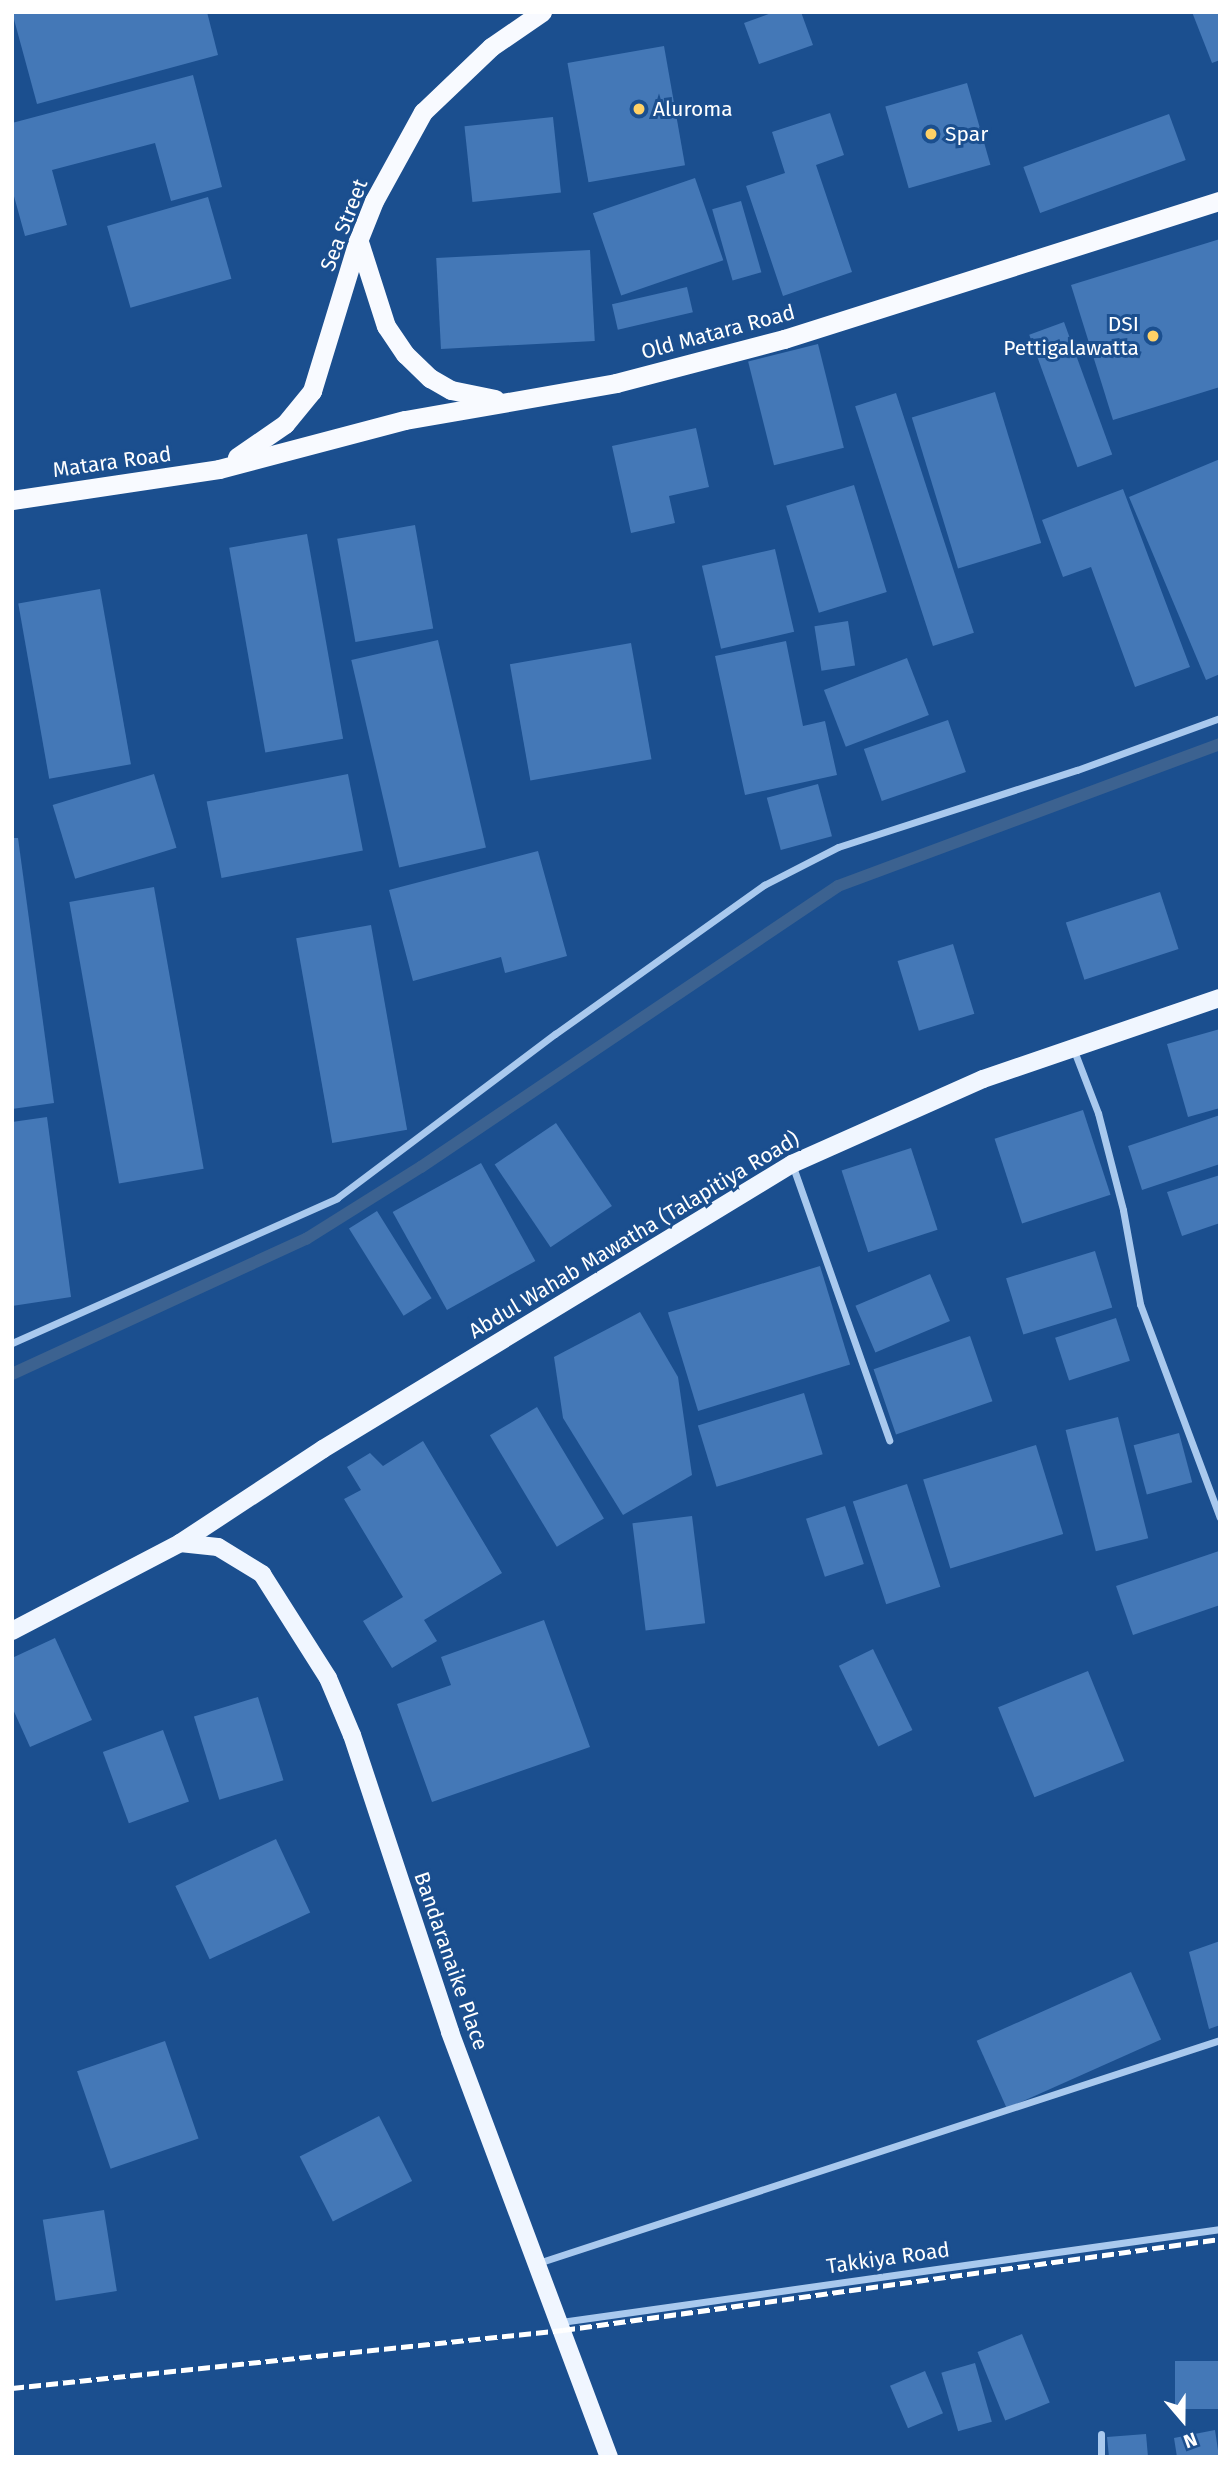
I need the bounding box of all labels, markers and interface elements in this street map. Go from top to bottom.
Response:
place label: Aluroma [653,96,733,122]
marker: Aluroma [631,101,647,117]
place label: Spar [945,121,988,147]
marker: Spar [923,126,939,142]
street label: Sea Street [315,175,373,275]
street label: Old Matara Road [638,299,798,365]
place label: DSI Pettigalawatta [1003,311,1139,361]
marker: DSI Pettigalawatta [1145,328,1161,344]
street label: Matara Road [51,441,173,483]
street label: Abdul Wahab Mawatha (Talapitiya Road) [464,1126,804,1344]
street label: Bandaranaike Place [409,1868,493,2054]
street label: Takkiya Road [825,2237,951,2279]
north arrow [1148,2385,1218,2455]
text: N [1181,2427,1200,2453]

